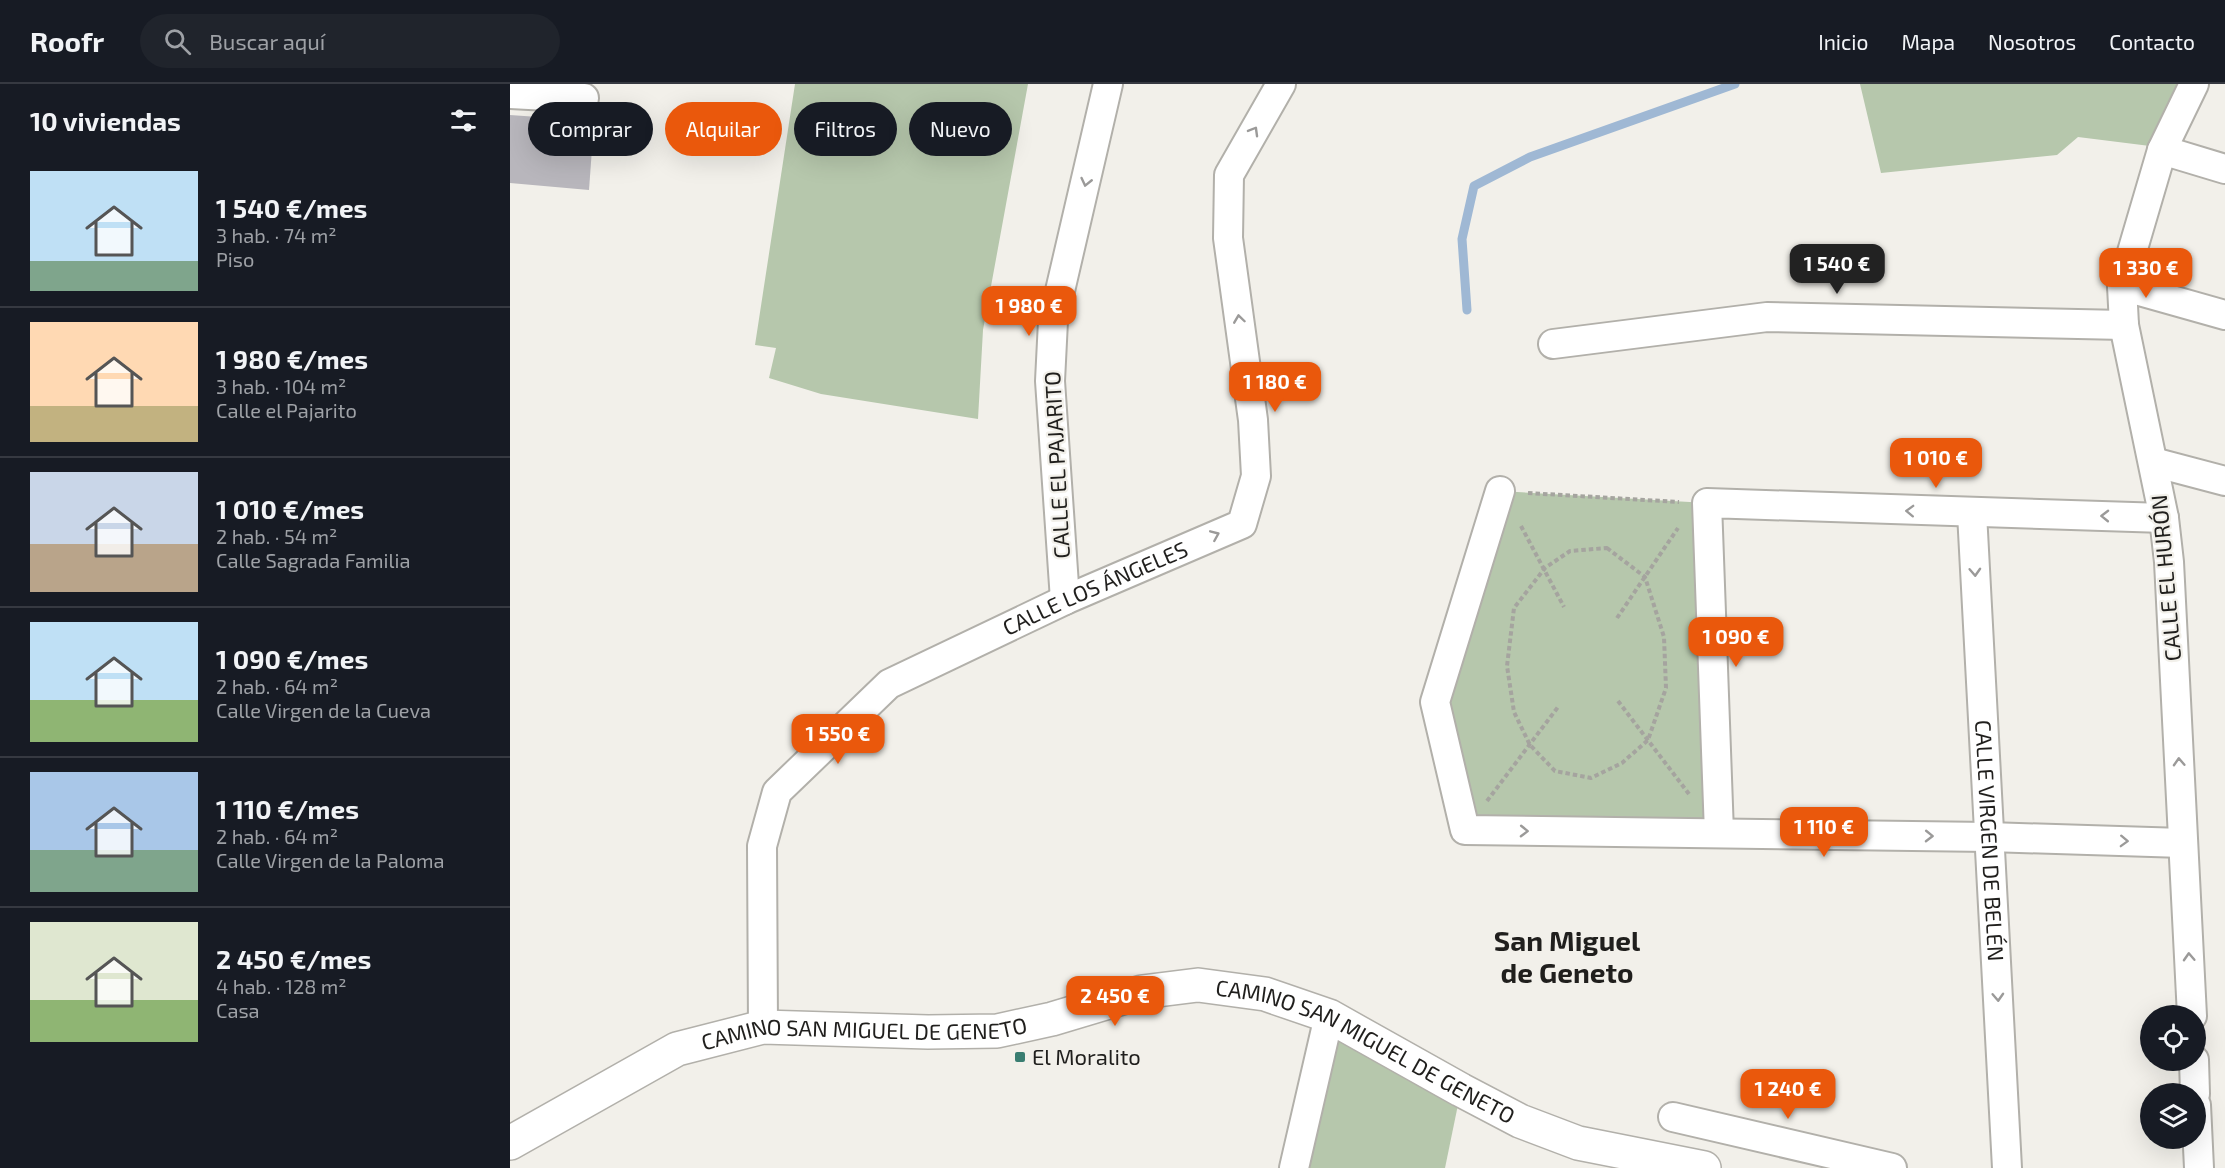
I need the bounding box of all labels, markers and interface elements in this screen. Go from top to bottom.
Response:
search box [140,14,560,68]
text: Roofr [30,24,104,58]
icon: search [161,25,194,58]
text: Buscar aquí [209,28,325,54]
text: Inicio [1818,29,1868,54]
text: Mapa [1901,29,1955,54]
text: Nosotros [1988,29,2076,54]
text: Contacto [2109,29,2195,54]
chip: Comprar [528,102,653,156]
chip: Alquilar [665,102,782,156]
chip: Filtros [794,102,897,156]
chip: Nuevo [909,102,1012,156]
icon: filters [447,104,480,137]
text: 10 viviendas [30,105,181,136]
one-way arrow [1247,127,1258,138]
one-way arrow [1080,177,1093,187]
text: 1 540 €/mes [216,192,367,223]
icon: home [78,195,150,267]
text: 3 hab. · 74 m² [216,223,337,247]
pin: 1 540 € [1782,244,1892,295]
text: Piso [216,247,254,271]
pin: 1 330 € [2091,248,2201,299]
text: 1 540 € [1804,251,1870,275]
text: 1 330 € [2113,255,2179,279]
pin: 1 980 € [974,286,1084,337]
text: 1 980 € [996,293,1063,317]
one-way arrow [1233,314,1245,324]
text: 1 980 €/mes [216,343,368,374]
icon: home [78,346,150,418]
pin: 1 180 € [1220,362,1330,413]
text: 1 180 € [1243,369,1307,393]
street label: CALLE EL PAJARITO [1038,371,1074,559]
text: 3 hab. · 104 m² [216,374,346,398]
text: Calle el Pajarito [216,398,357,422]
pin: 1 010 € [1881,438,1991,489]
text: 1 010 € [1904,445,1968,469]
text: 1 010 €/mes [216,493,364,524]
street label: CALLE EL HURÓN [2145,494,2185,663]
icon: home [78,496,150,568]
one-way arrow [1906,505,1915,518]
one-way arrow [2101,510,2110,523]
text: 2 hab. · 54 m² [216,524,337,548]
one-way arrow [1209,531,1220,543]
street label: CALLE LOS ÁNGELES [998,535,1191,640]
text: Calle Sagrada Familia [216,548,410,572]
one-way arrow [1968,567,1981,576]
pin: 1 090 € [1681,617,1791,668]
text: 1 090 € [1702,624,1770,648]
text: 1 090 €/mes [216,643,368,674]
icon: home [78,646,150,718]
text: 2 hab. · 64 m² [216,674,338,698]
text: Calle Virgen de la Cueva [216,698,431,722]
pin: 1 550 € [783,714,893,765]
street label: CALLE VIRGEN DE BELÉN [1971,719,2010,962]
text: 1 550 € [806,721,870,745]
one-way arrow [2173,758,2186,767]
text: 1 110 €/mes [216,793,359,824]
icon: home [78,796,150,868]
pin: 1 110 € [1769,807,1879,858]
text: 1 110 € [1794,814,1854,838]
text: 2 hab. · 64 m² [216,824,338,848]
one-way arrow [1519,825,1528,837]
one-way arrow [1924,830,1933,842]
one-way arrow [2119,835,2128,847]
text: Calle Virgen de la Paloma [216,848,445,872]
district label: San Miguel de Geneto [1494,923,1641,989]
text: 2 450 €/mes [216,943,371,974]
icon: home [78,946,150,1018]
one-way arrow [2182,953,2195,962]
text: 4 hab. · 128 m² [216,974,347,998]
street label: CAMINO SAN MIGUEL DE GENETO [1214,974,1520,1128]
pin: 2 450 € [1060,976,1170,1027]
text: 2 450 € [1080,983,1150,1007]
one-way arrow [1991,993,2004,1002]
text: Casa [216,998,260,1022]
map controls [2140,1005,2206,1149]
button: locate [2140,1005,2206,1071]
street label: CAMINO SAN MIGUEL DE GENETO [698,1011,1029,1054]
place label: El Moralito [1032,1043,1141,1069]
marker: El Moralito [1013,1050,1027,1064]
pin: 1 240 € [1733,1069,1843,1120]
text: 1 240 € [1754,1076,1822,1100]
button: layers [2140,1083,2206,1149]

